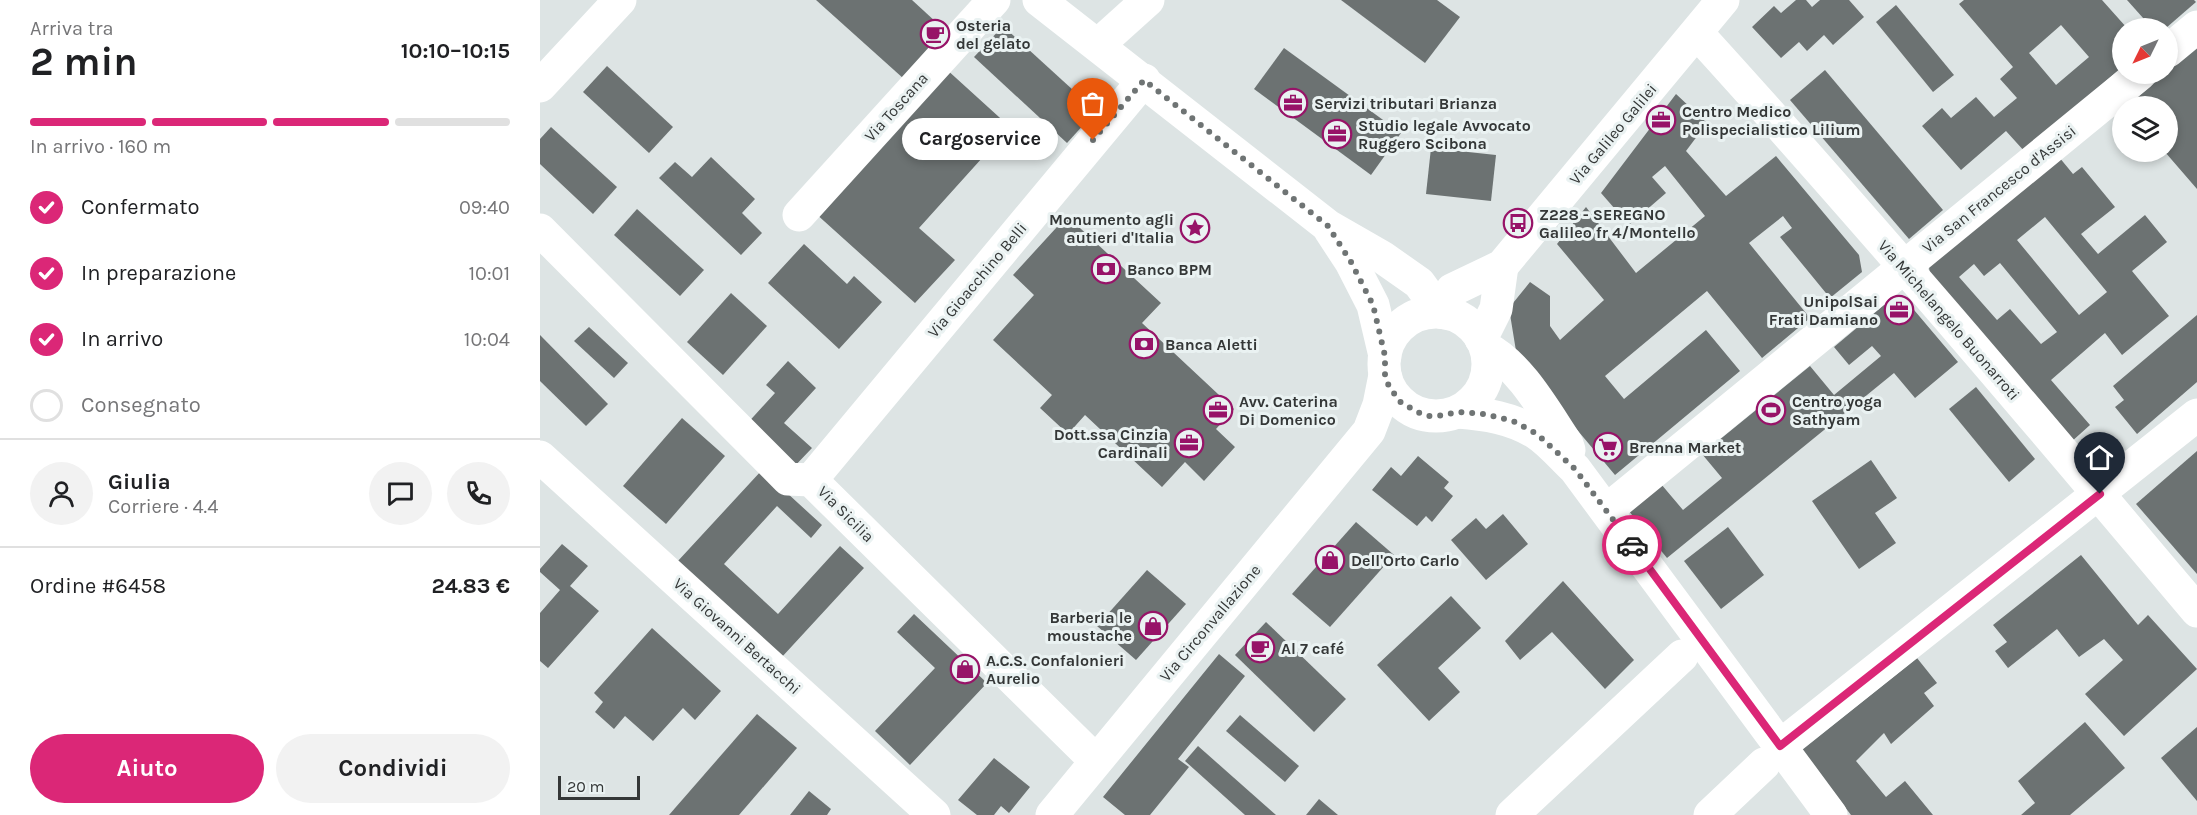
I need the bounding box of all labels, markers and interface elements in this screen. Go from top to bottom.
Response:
place label: Osteria del gelato [956,16,1031,53]
text: Arriva tra [30,17,113,40]
cafe icon: Osteria del gelato [919,18,951,50]
north arrow [2112,18,2178,84]
map controls [2112,18,2178,162]
text: 10:10–10:15 [401,38,510,64]
text: 2 min [30,39,138,85]
street label: Via Toscana [860,69,932,145]
pin [1067,78,1118,140]
street label: Via Galileo Galilei [1565,80,1661,188]
icon: bag [1076,87,1109,120]
office icon: Servizi tributari Brianza [1277,87,1309,119]
place label: Servizi tributari Brianza [1314,94,1497,113]
button: layers [2112,96,2178,162]
place label: Centro Medico Polispecialistico Lilium [1682,102,1860,139]
office icon: Centro Medico Polispecialistico Lilium [1645,104,1677,136]
place label: Studio legale Avvocato Ruggero Scibona [1358,116,1531,153]
office icon: Studio legale Avvocato Ruggero Scibona [1321,118,1353,150]
callout: Cargoservice [901,119,1057,161]
street label: Via San Francesco d'Assisi [1918,121,2080,257]
text: Cargoservice [919,127,1041,150]
text: In arrivo · 160 m [30,135,171,158]
icon: check [30,191,63,224]
text: Confermato [81,194,200,220]
text: 09:40 [459,196,510,219]
place label: Z228 - SEREGNO Galileo fr 4/Montello [1539,205,1696,242]
bus stop icon: Z228 - SEREGNO Galileo fr 4/Montello [1502,207,1534,239]
place label: Monumento agli autieri d'Italia [1049,210,1174,247]
place icon: Monumento agli autieri d'Italia [1179,212,1211,244]
street label: Via Gioacchino Belli [923,219,1031,341]
street label: Via Michelangelo Buonarroti [1874,236,2024,404]
bank icon: Banco BPM [1090,253,1122,285]
icon: check [30,257,63,290]
text: In preparazione [81,260,236,286]
place label: Banco BPM [1127,260,1212,279]
text: 10:01 [468,262,510,285]
place label: UnipolSai Frati Damiano [1769,292,1878,329]
office icon: UnipolSai Frati Damiano [1883,294,1915,326]
icon: check [30,323,63,356]
text: In arrivo [81,326,163,352]
text: 10:04 [464,328,510,351]
bank icon: Banca Aletti [1128,328,1160,360]
place label: Banca Aletti [1165,335,1258,354]
text: Consegnato [81,392,201,418]
place label: Avv. Caterina Di Domenico [1239,392,1338,429]
place label: Centro yoga Sathyam [1792,392,1882,429]
office icon: Avv. Caterina Di Domenico [1202,394,1234,426]
sports icon: Centro yoga Sathyam [1755,394,1787,426]
place label: Dott.ssa Cinzia Cardinali [1054,425,1168,462]
office icon: Dott.ssa Cinzia Cardinali [1173,427,1205,459]
supermarket icon: Brenna Market [1592,431,1624,463]
pin [2074,432,2125,494]
place label: Brenna Market [1629,438,1741,457]
icon: home [2083,441,2116,474]
button: person [30,462,93,525]
button: chat [369,462,432,525]
button: phone [447,462,510,525]
text: Giulia [108,469,171,495]
street label: Via Sicilia [814,482,878,546]
text: Corriere · 4.4 [108,495,218,518]
courier [1602,515,1662,575]
icon: car [1616,529,1649,562]
shop icon: Dell'Orto Carlo [1314,544,1346,576]
place label: Dell'Orto Carlo [1351,551,1459,570]
street label: Via Circonvallazione [1155,561,1265,685]
text: Ordine #6458 [30,573,166,599]
text: 24.83 € [431,573,510,599]
street label: Via Giovanni Bertacchi [669,574,805,698]
place label: Barberia le moustache [1047,608,1132,645]
shop icon: Barberia le moustache [1137,610,1169,642]
cafe icon: Al 7 café [1244,632,1276,664]
place label: Al 7 café [1281,639,1344,658]
place label: A.C.S. Confalonieri Aurelio [986,651,1124,688]
shop icon: A.C.S. Confalonieri Aurelio [949,653,981,685]
button: Aiuto [30,734,264,803]
button: Condividi [276,734,510,803]
scale bar [558,773,640,800]
text: 20 m [567,777,605,796]

